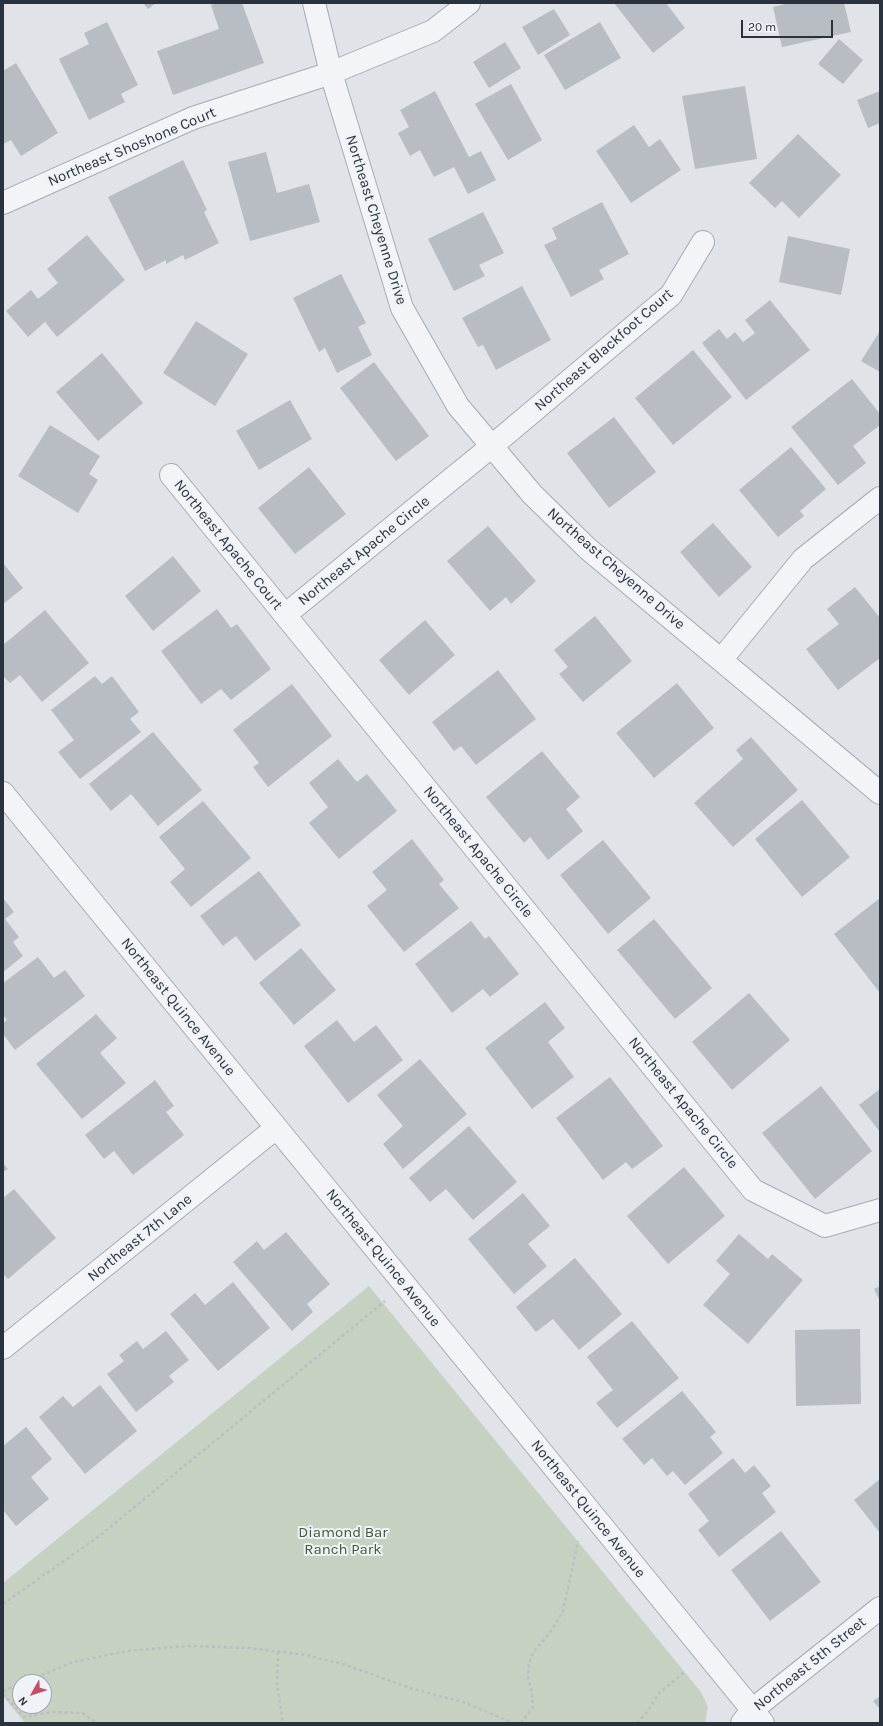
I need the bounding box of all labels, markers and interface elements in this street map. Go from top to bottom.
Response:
scale bar [743,12,835,38]
text: 20 m [748,20,776,34]
street label: Northeast Shoshone Court [45,103,219,191]
street label: Northeast Cheyenne Drive [342,133,410,307]
street label: Northeast Blackfoot Court [531,285,677,415]
street label: Northeast Apache Court [170,476,286,614]
street label: Northeast Apache Circle [295,492,433,610]
street label: Northeast Cheyenne Drive [543,504,689,634]
street label: Northeast Apache Circle [419,783,537,921]
street label: Northeast Quince Avenue [117,934,239,1080]
street label: Northeast Apache Circle [624,1034,742,1172]
street label: Northeast Quince Avenue [322,1185,444,1331]
street label: Northeast 7th Lane [84,1190,196,1286]
street label: Northeast Quince Avenue [527,1436,649,1582]
park label: Diamond Bar Ranch Park [298,1524,388,1559]
street label: Northeast 5th Street [750,1613,870,1715]
north arrow [12,1674,52,1714]
text: N [16,1694,31,1708]

